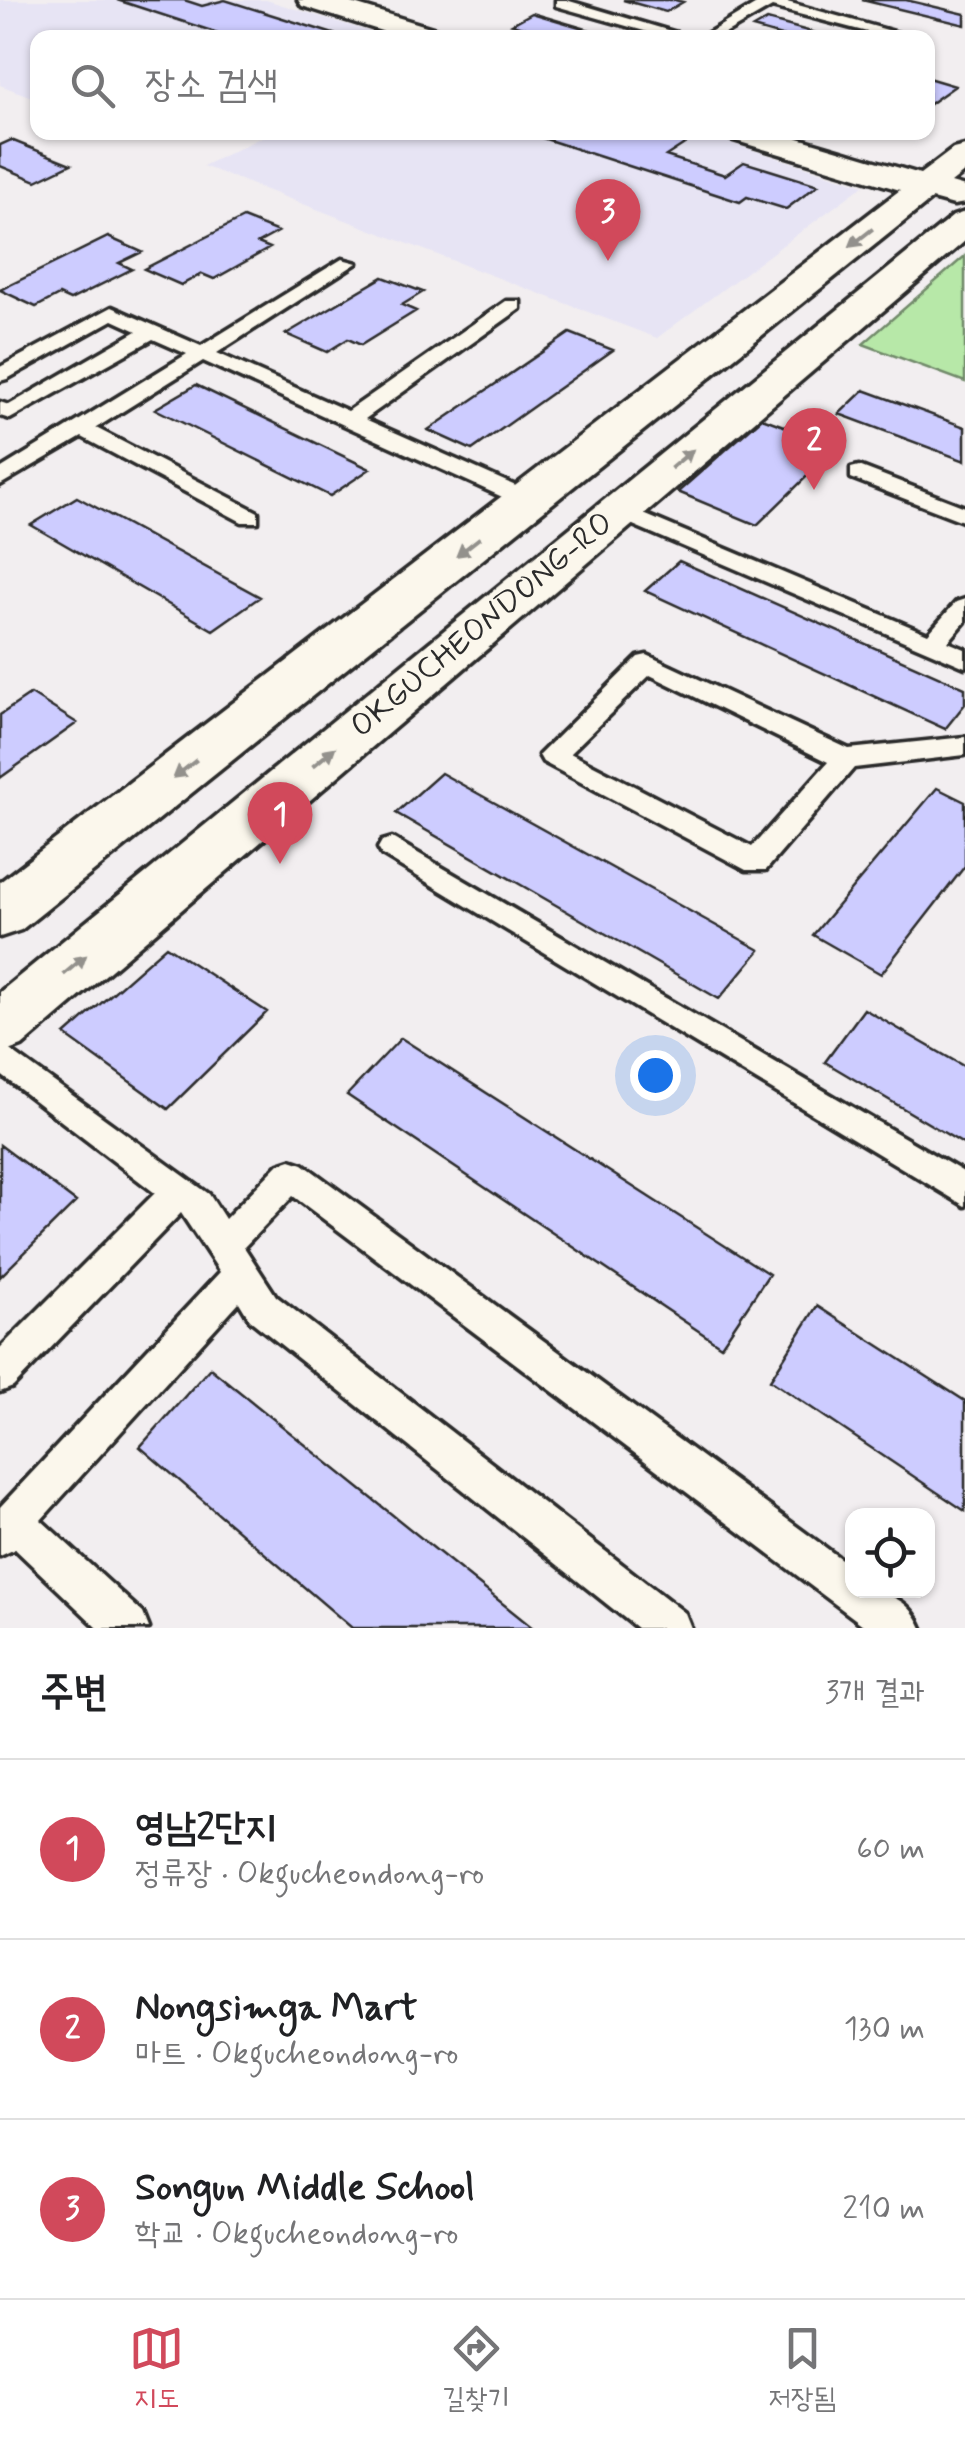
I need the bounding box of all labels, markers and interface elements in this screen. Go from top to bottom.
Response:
search box [30,30,935,140]
icon: search [65,58,120,113]
text: 장소 검색 [145,61,278,110]
pin: 3 [576,178,640,261]
one-way arrow [848,227,874,248]
pin: 2 [782,408,846,490]
one-way arrow [669,449,694,470]
street label: OKGUCHEONDONG-RO [342,503,622,747]
one-way arrow [455,536,480,557]
one-way arrow [312,747,337,768]
one-way arrow [172,759,198,780]
pin: 1 [248,782,312,864]
one-way arrow [62,955,87,976]
your location [630,1050,681,1101]
map controls [845,1508,935,1598]
button: locate [845,1508,935,1598]
text: 주변 [40,1666,108,1721]
text: 3개 결과 [825,1672,925,1714]
text: 영남2단지 [135,1804,276,1853]
text: 1 [65,1828,80,1870]
text: 60 m [856,1828,925,1870]
text: 정류장 · Okgucheondong-ro [135,1853,484,1895]
text: Nongsimga Mart [135,1984,417,2033]
text: 2 [65,2008,80,2050]
text: 130 m [844,2008,925,2050]
text: 마트 · Okgucheondong-ro [135,2033,459,2075]
text: Songun Middle School [135,2164,475,2213]
text: 3 [65,2188,80,2230]
text: 210 m [842,2188,925,2230]
text: 학교 · Okgucheondong-ro [135,2213,459,2255]
tab: 지도 [129,2321,184,2418]
tab: 길찾기 [442,2321,510,2418]
tab: 저장됨 [768,2321,836,2418]

